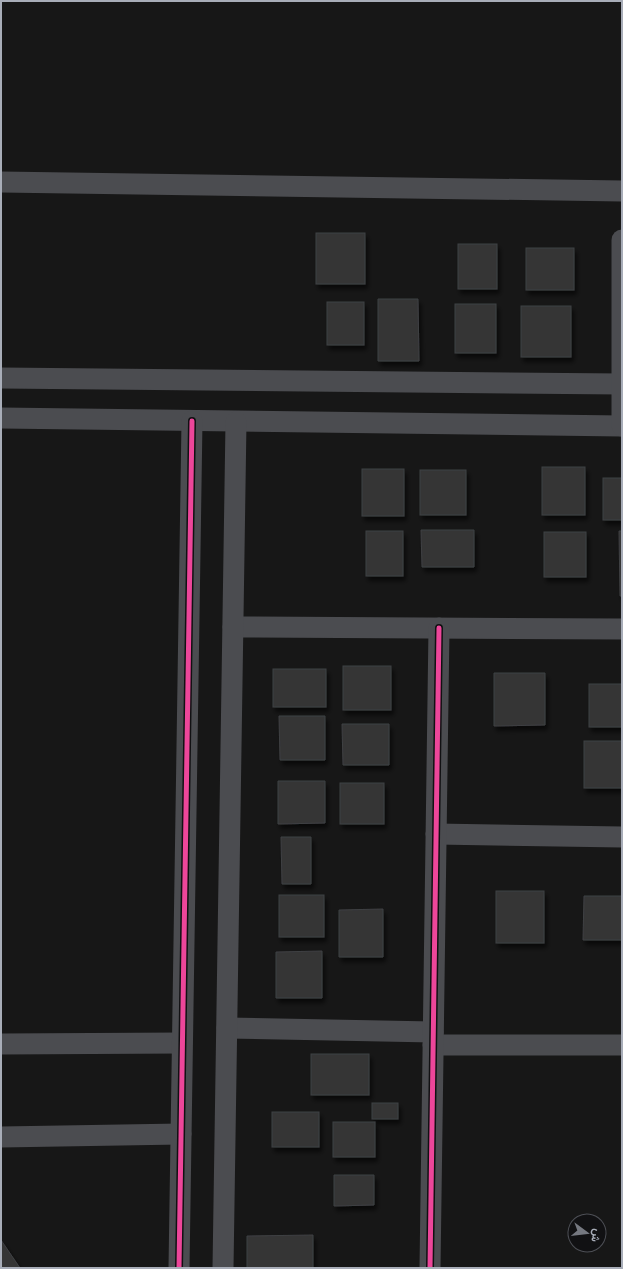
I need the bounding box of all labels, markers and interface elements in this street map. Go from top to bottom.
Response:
north arrow [567,1213,607,1253]
text: ش [588,1227,605,1244]

